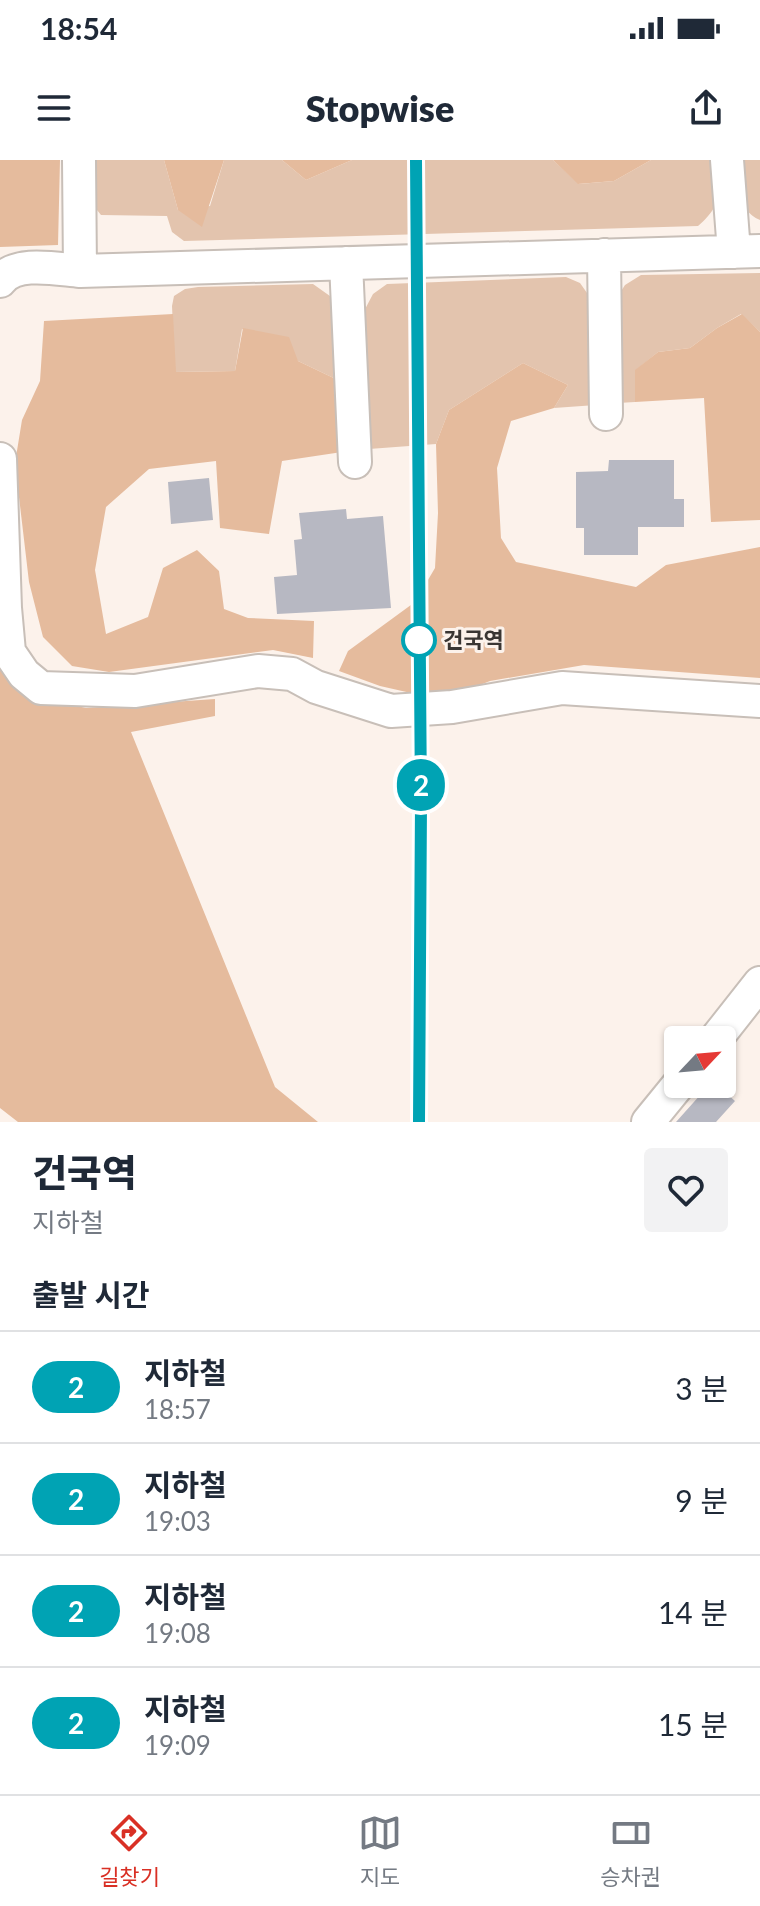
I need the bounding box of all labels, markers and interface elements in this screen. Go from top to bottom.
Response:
text: 18:54 [40,10,117,46]
icon: menu [32,86,76,130]
text: Stopwise [306,86,454,130]
icon: share [684,86,728,130]
marker: 건국역 [402,623,436,657]
place label: 건국역 [443,626,504,653]
line badge: 2 [395,759,447,811]
text: 2 [413,768,429,802]
north arrow [664,1026,736,1098]
map controls [664,1026,736,1098]
button: heart [644,1148,728,1232]
text: 건국역 [32,1149,137,1195]
text: 지하철 [32,1206,104,1238]
text: 출발 시간 [32,1276,150,1312]
text: 지하철 [144,1354,227,1390]
text: 2 [68,1370,84,1404]
text: 3 분 [675,1370,728,1406]
text: 18:57 [144,1393,211,1425]
text: 지하철 [144,1466,227,1502]
text: 2 [68,1482,84,1516]
text: 9 분 [675,1482,728,1518]
text: 19:03 [144,1505,211,1537]
text: 지하철 [144,1578,227,1614]
text: 2 [68,1594,84,1628]
text: 14 분 [658,1594,728,1630]
text: 19:08 [144,1617,211,1649]
text: 지하철 [144,1690,227,1726]
text: 2 [68,1706,84,1740]
text: 15 분 [658,1706,728,1742]
text: 19:09 [144,1729,211,1761]
tab: 길찾기 [99,1811,160,1891]
tab: 지도 [358,1811,402,1891]
tab: 승차권 [600,1811,661,1891]

